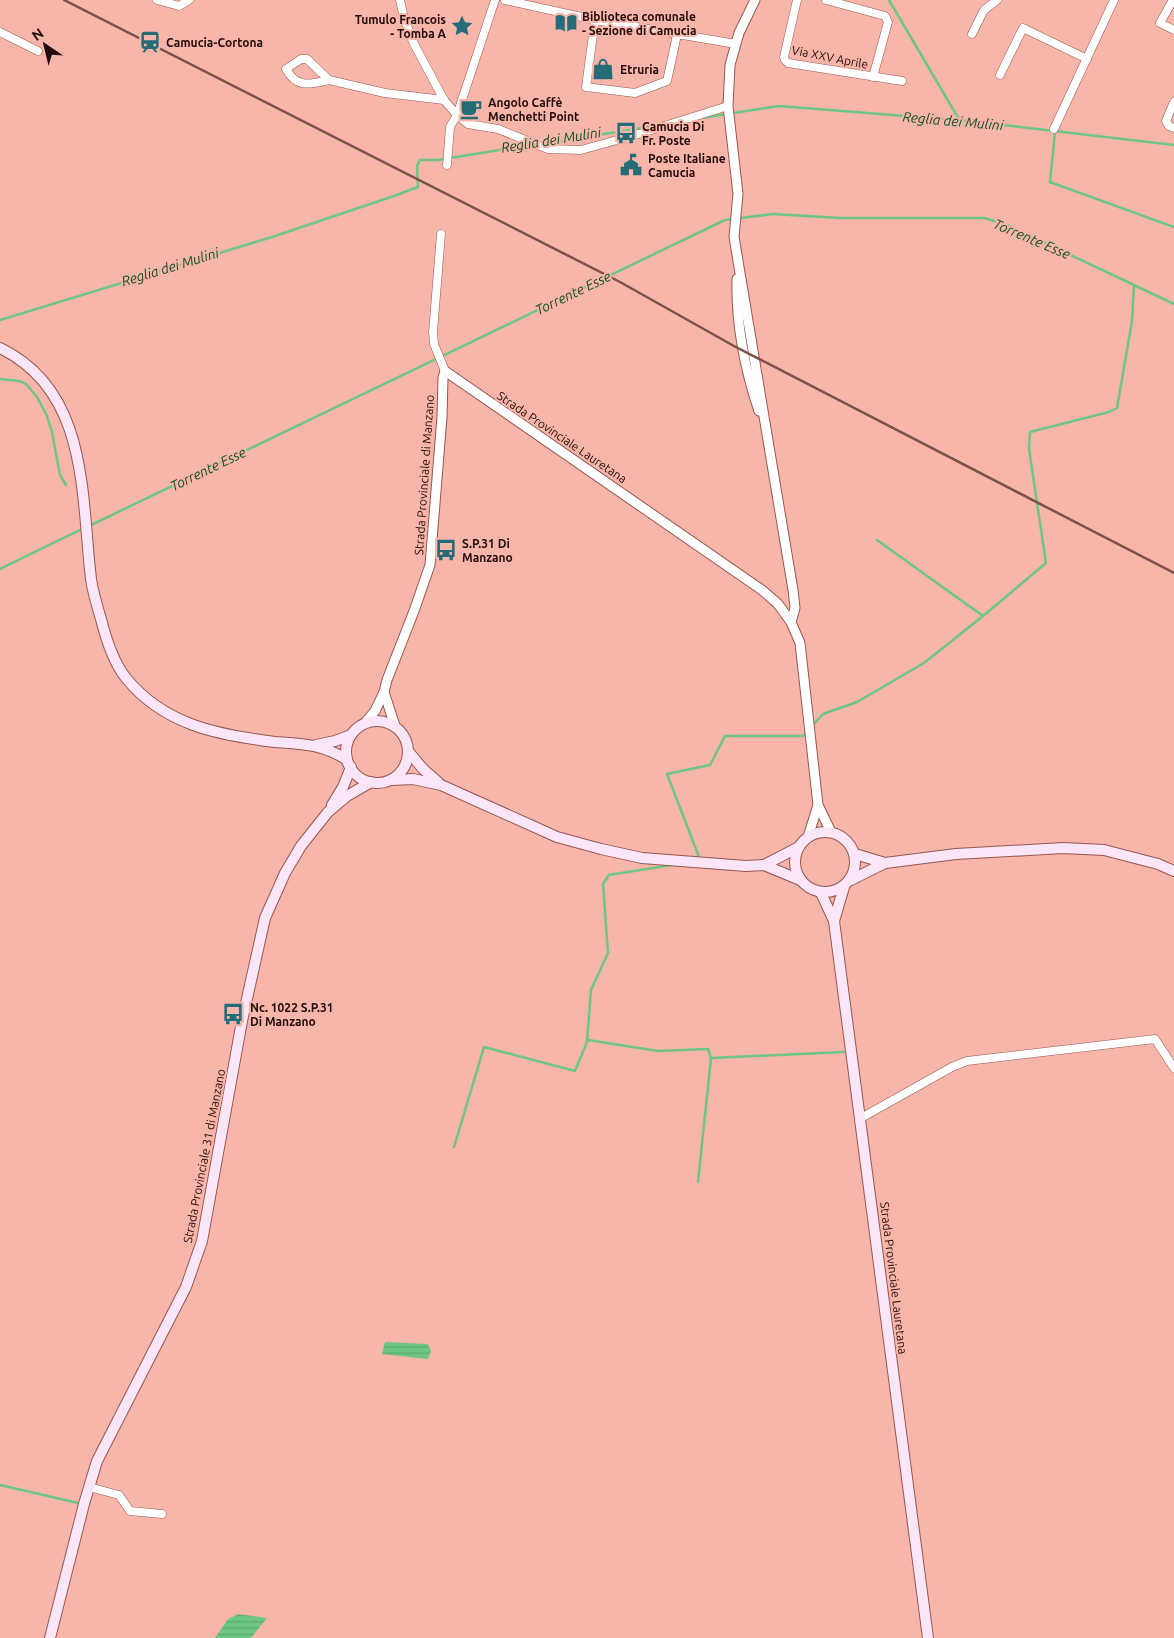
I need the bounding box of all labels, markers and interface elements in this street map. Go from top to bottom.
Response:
library icon: Biblioteca comunale - Sezione di Camucia [553,10,579,36]
place label: Biblioteca comunale - Sezione di Camucia [582,10,696,37]
place label: Tumulo Francois - Tomba A [355,13,447,40]
place icon: Tumulo Francois - Tomba A [449,13,475,39]
north arrow [20,20,70,70]
text: N [29,25,46,44]
station icon: Camucia-Cortona [137,29,163,55]
place label: Camucia-Cortona [166,36,263,49]
street label: Via XXV Aprile [791,43,869,71]
shop icon: Etruria [590,56,616,82]
place label: Etruria [620,63,659,76]
cafe icon: Angolo Caffè Menchetti Point [458,96,484,122]
place label: Angolo Caffè Menchetti Point [488,96,579,123]
water label: Reglia dei Mulini [902,109,1005,133]
bus stop icon: Camucia Di Fr. Poste [613,120,639,146]
place label: Camucia Di Fr. Poste [642,120,704,147]
water label: Reglia dei Mulini [500,124,603,156]
public building icon: Poste Italiane Camucia [618,152,644,178]
place label: Poste Italiane Camucia [648,152,726,179]
water label: Torrente Esse [991,216,1073,262]
water label: Reglia dei Mulini [119,244,221,289]
water label: Torrente Esse [533,268,613,318]
street label: Strada Provinciale Lauretana [495,389,629,485]
street label: Strada Provinciale di Manzano [412,394,436,556]
water label: Torrente Esse [168,444,248,494]
bus stop icon: S.P.31 Di Manzano [433,537,459,563]
place label: S.P.31 Di Manzano [462,537,513,564]
bus stop icon: Nc. 1022 S.P.31 Di Manzano [220,1001,246,1027]
place label: Nc. 1022 S.P.31 Di Manzano [250,1001,334,1028]
street label: Strada Provinciale 31 di Manzano [181,1068,227,1244]
street label: Strada Provinciale Lauretana [878,1201,910,1355]

